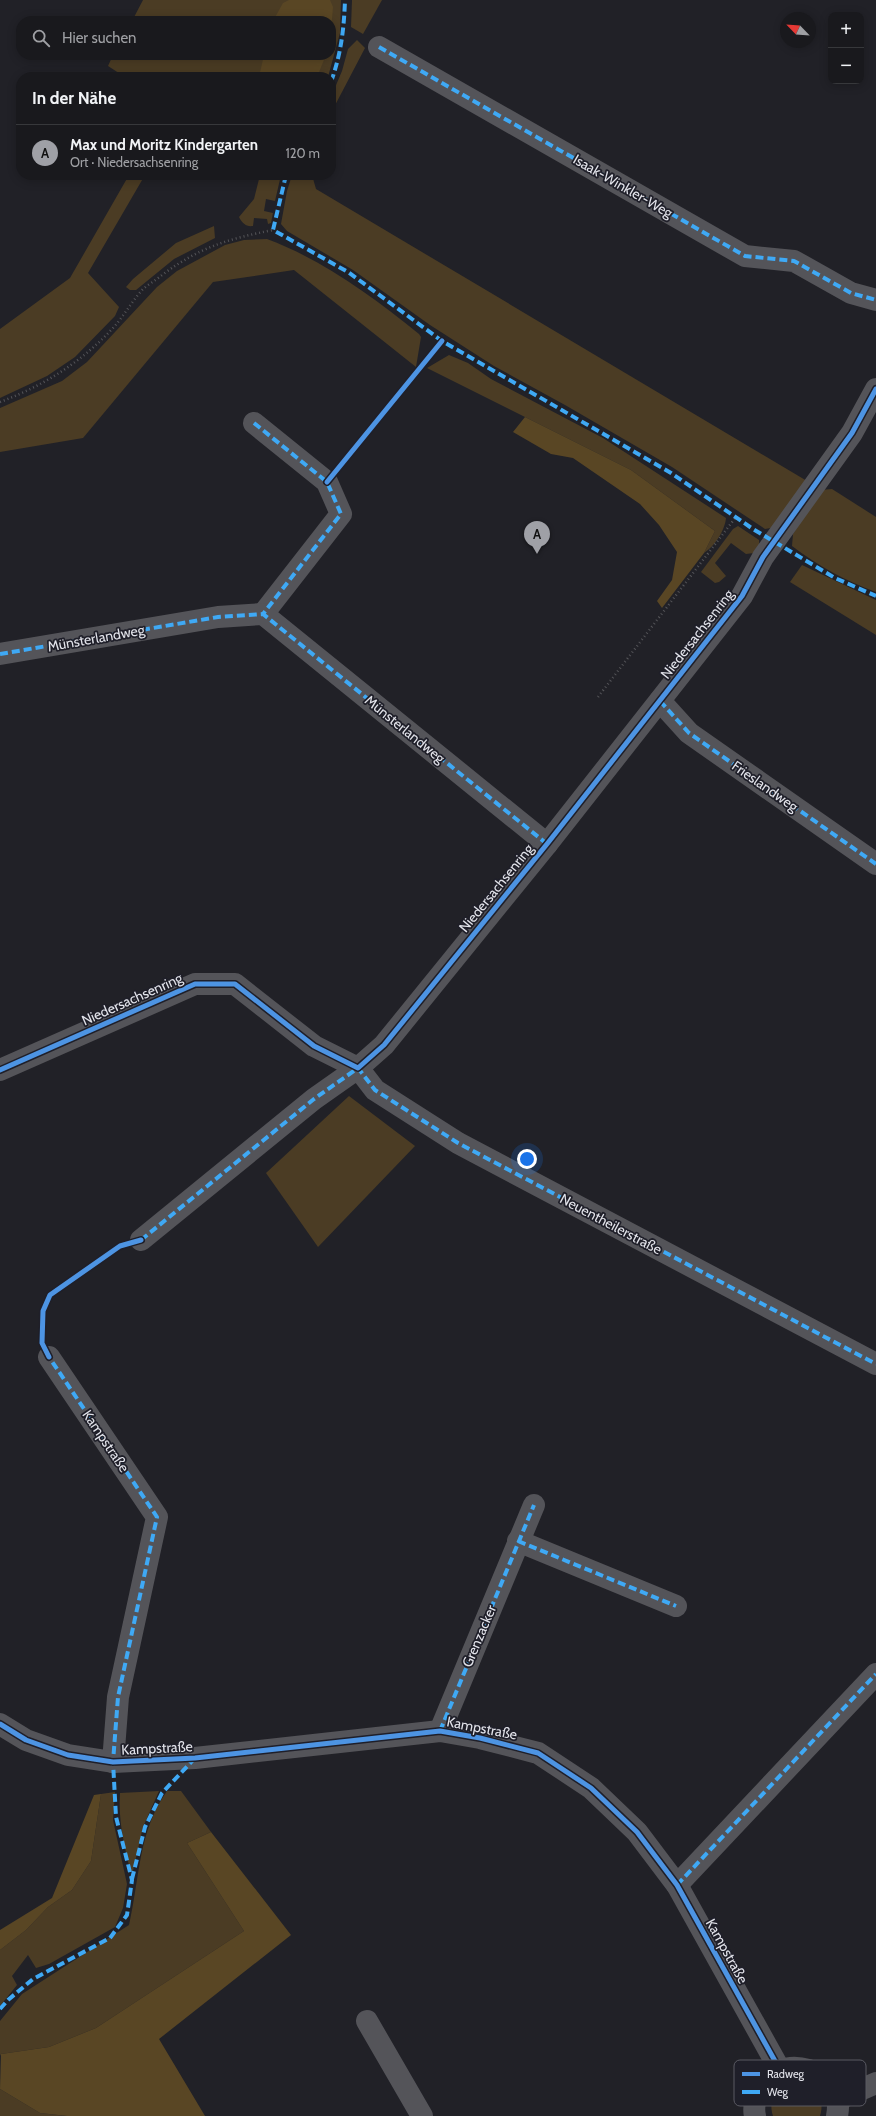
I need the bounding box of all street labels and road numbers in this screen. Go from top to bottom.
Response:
street label: Isaak-Winkler-Weg [570,150,677,222]
street label: Niedersachsenring [656,585,738,682]
street label: Münsterlandweg [46,620,147,655]
street label: Münsterlandweg [361,691,450,768]
street label: Frieslandweg [728,757,802,816]
street label: Niedersachsenring [455,839,538,936]
street label: Niedersachsenring [79,968,186,1029]
street label: Neuentheilerstraße [557,1190,665,1258]
street label: Kampstraße [79,1406,133,1476]
street label: Grenzacker [458,1602,500,1670]
street label: Kampstraße [445,1712,519,1744]
street label: Kampstraße [121,1737,193,1759]
street label: Kampstraße [702,1915,752,1987]

